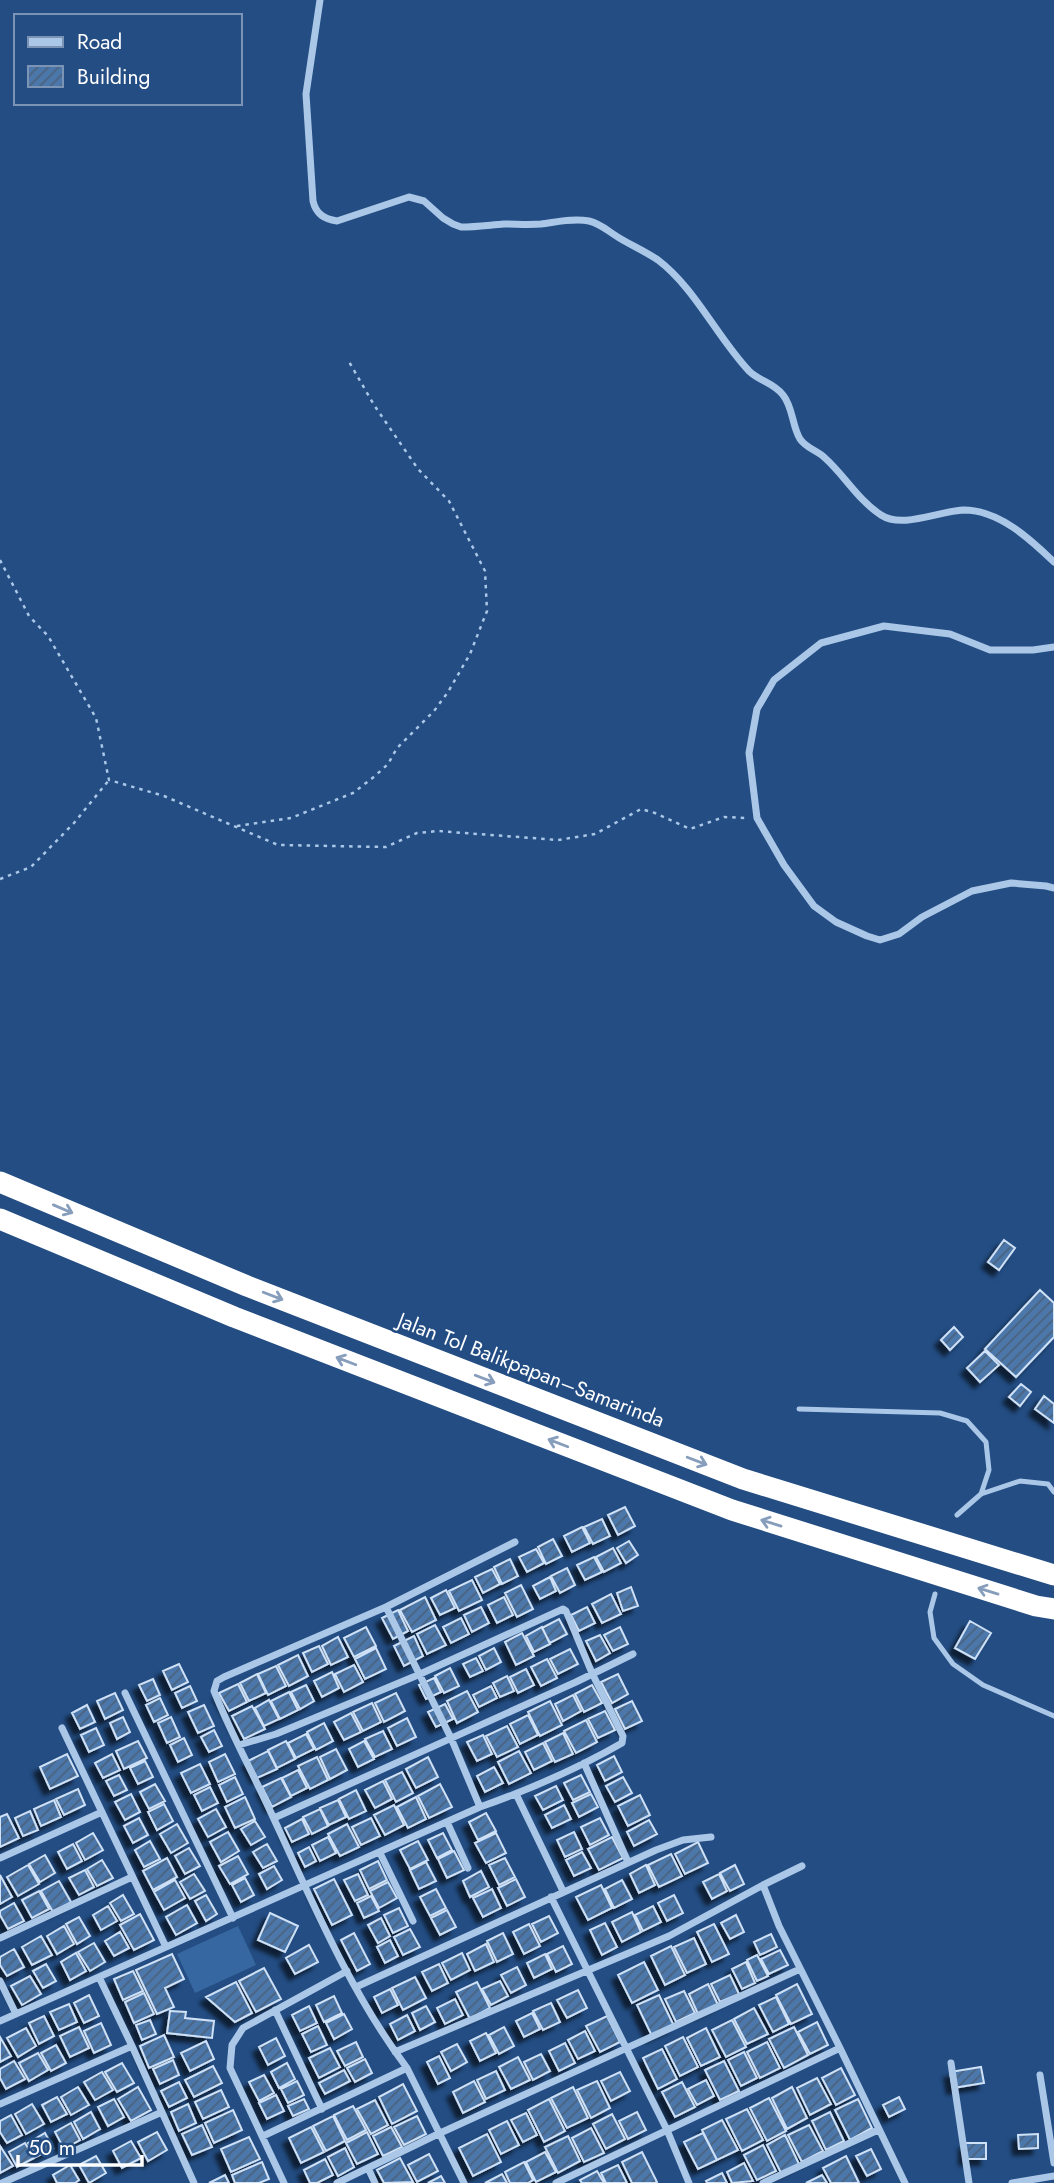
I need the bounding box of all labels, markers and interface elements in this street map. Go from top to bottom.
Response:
legend [14,14,242,105]
text: Road [77,27,122,57]
text: Building [77,62,150,92]
one-way arrow [52,1203,73,1216]
one-way arrow [262,1291,283,1304]
street label: Jalan Tol Balikpapan–Samarinda [390,1304,669,1435]
one-way arrow [336,1353,358,1366]
one-way arrow [474,1373,495,1386]
one-way arrow [548,1436,570,1448]
one-way arrow [686,1456,708,1468]
one-way arrow [761,1515,783,1528]
one-way arrow [978,1584,1000,1596]
scale bar [18,2124,142,2168]
text: 50 m [28,2133,75,2163]

